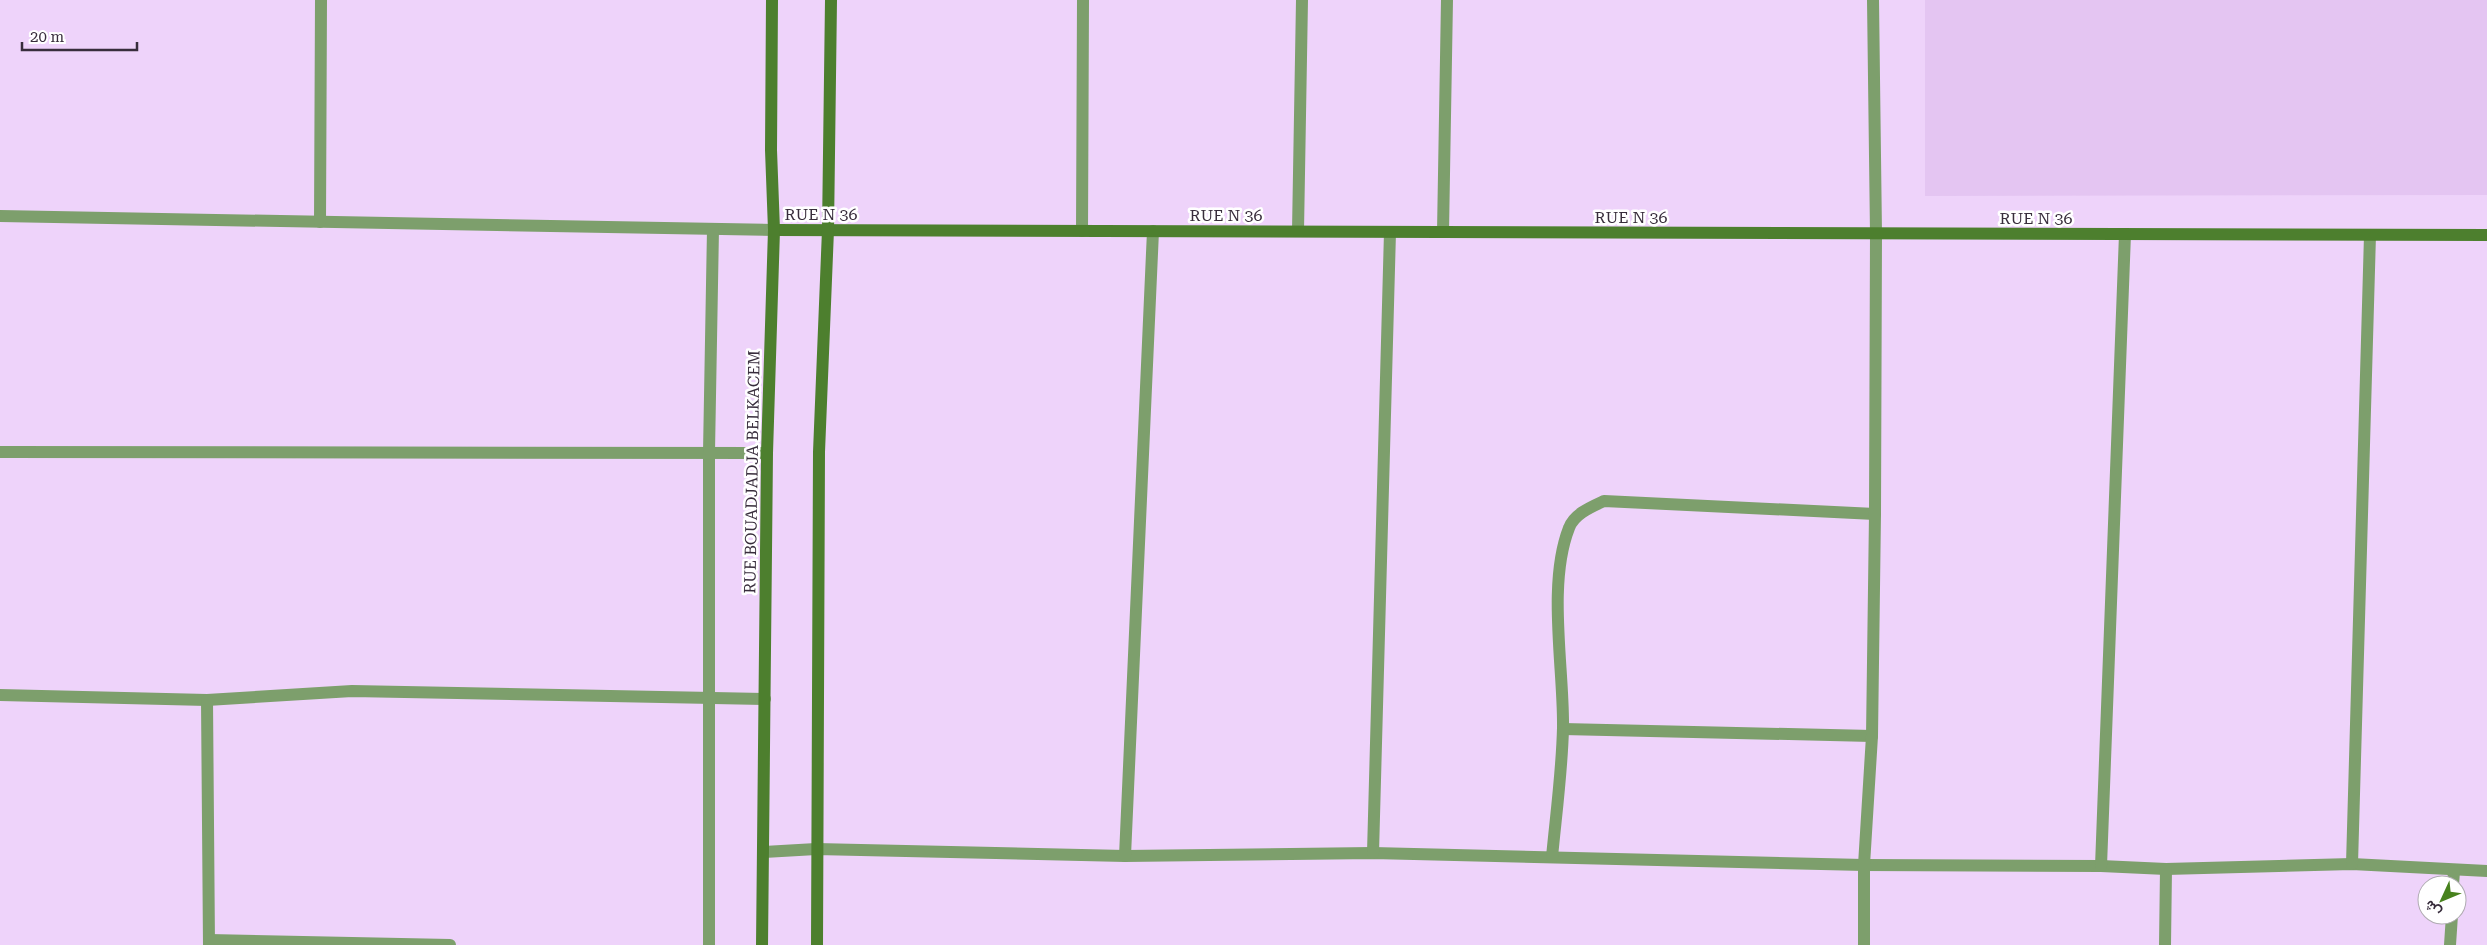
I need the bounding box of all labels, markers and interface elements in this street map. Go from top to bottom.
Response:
scale bar [22,20,138,52]
text: 20 m [30,28,65,46]
street label: RUE N 36 [785,205,857,224]
street label: RUE N 36 [1190,206,1262,225]
street label: RUE N 36 [1595,208,1667,227]
street label: RUE N 36 [2000,209,2072,228]
street label: RUE BOUADJADJA BELKACEM [740,350,764,594]
north arrow [2417,875,2467,925]
text: ش [2421,897,2445,921]

